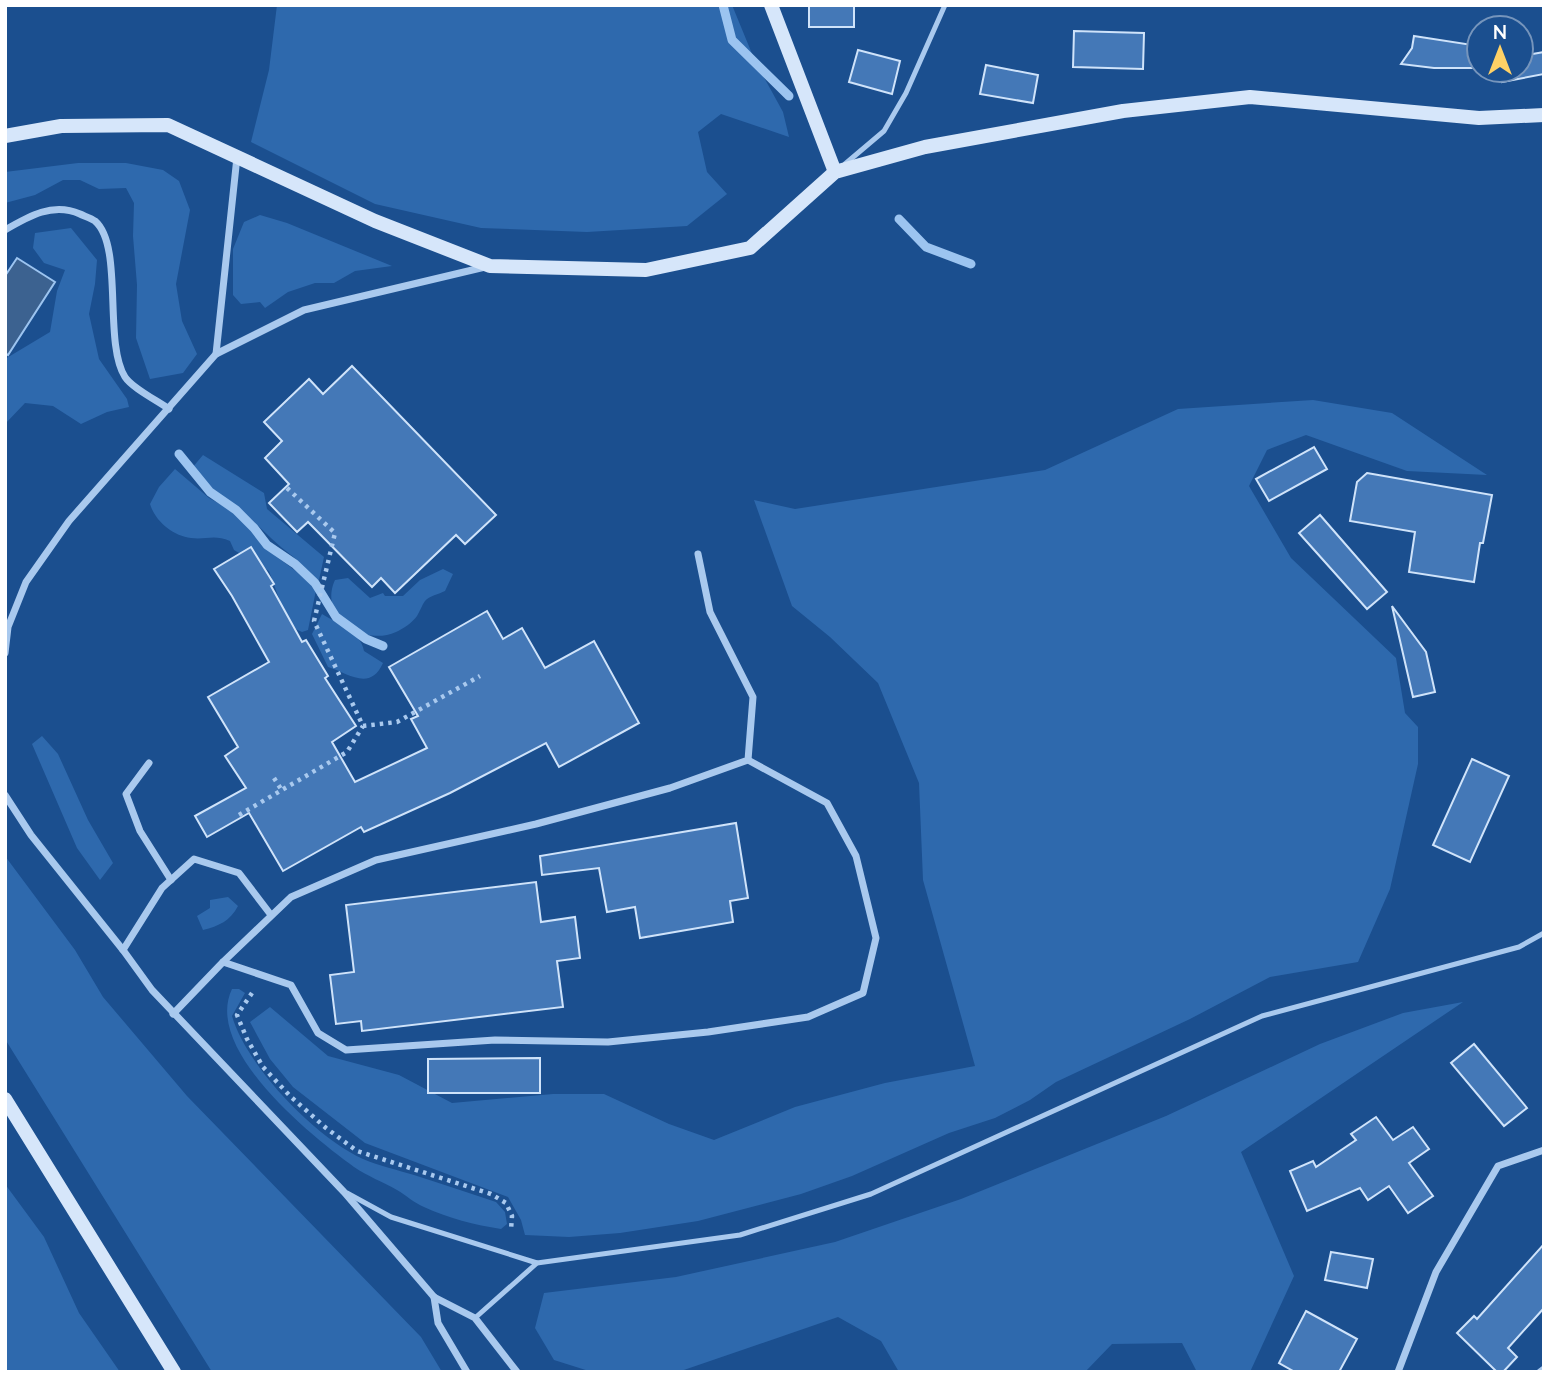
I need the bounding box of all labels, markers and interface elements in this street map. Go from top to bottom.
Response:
north arrow [1465,14,1535,84]
text: N [1493,20,1507,44]

